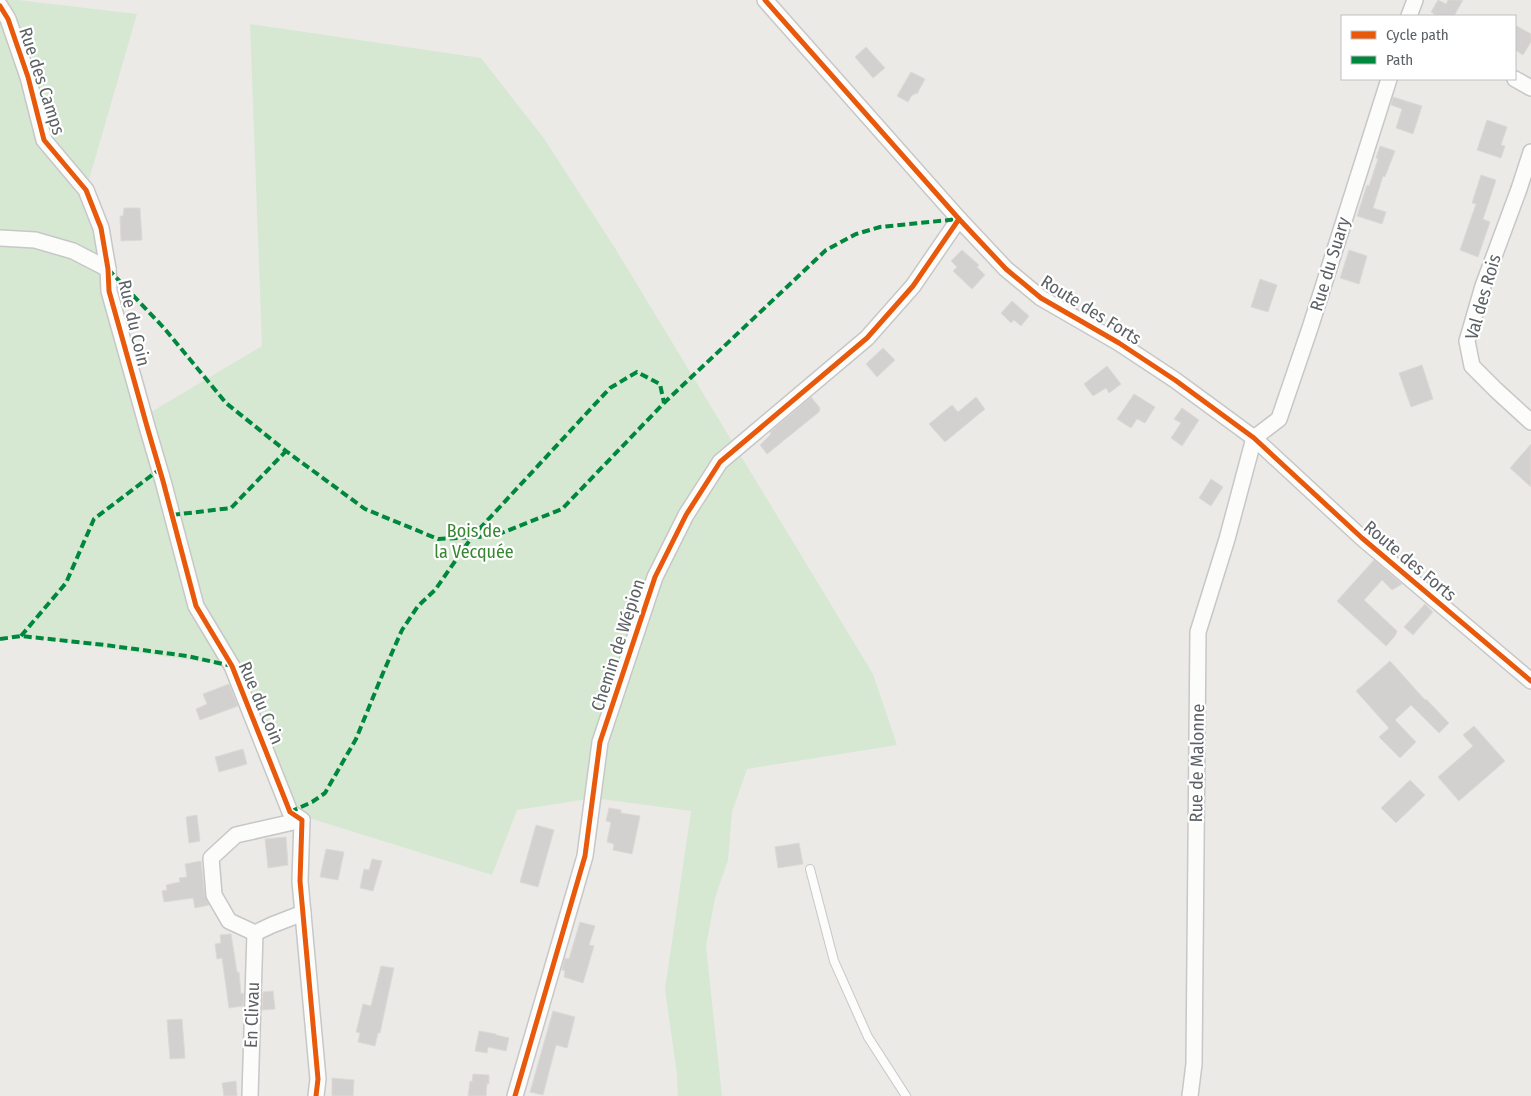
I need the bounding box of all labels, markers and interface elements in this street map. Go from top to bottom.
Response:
legend [1341,15,1516,80]
street label: Rue des Camps [14,24,70,138]
text: Cycle path [1386,26,1449,44]
text: Path [1386,51,1413,69]
street label: Rue du Suary [1305,214,1355,314]
street label: Val des Rois [1460,251,1506,342]
street label: Route des Forts [1037,270,1146,350]
street label: Rue du Coin [113,278,155,368]
street label: Route des Forts [1359,516,1461,606]
park label: Bois de la Vecquée [434,520,514,563]
street label: Chemin de Wépion [586,576,650,714]
street label: Rue du Coin [234,658,288,748]
street label: Rue de Malonne [1185,703,1209,822]
street label: En Clivau [240,982,264,1048]

